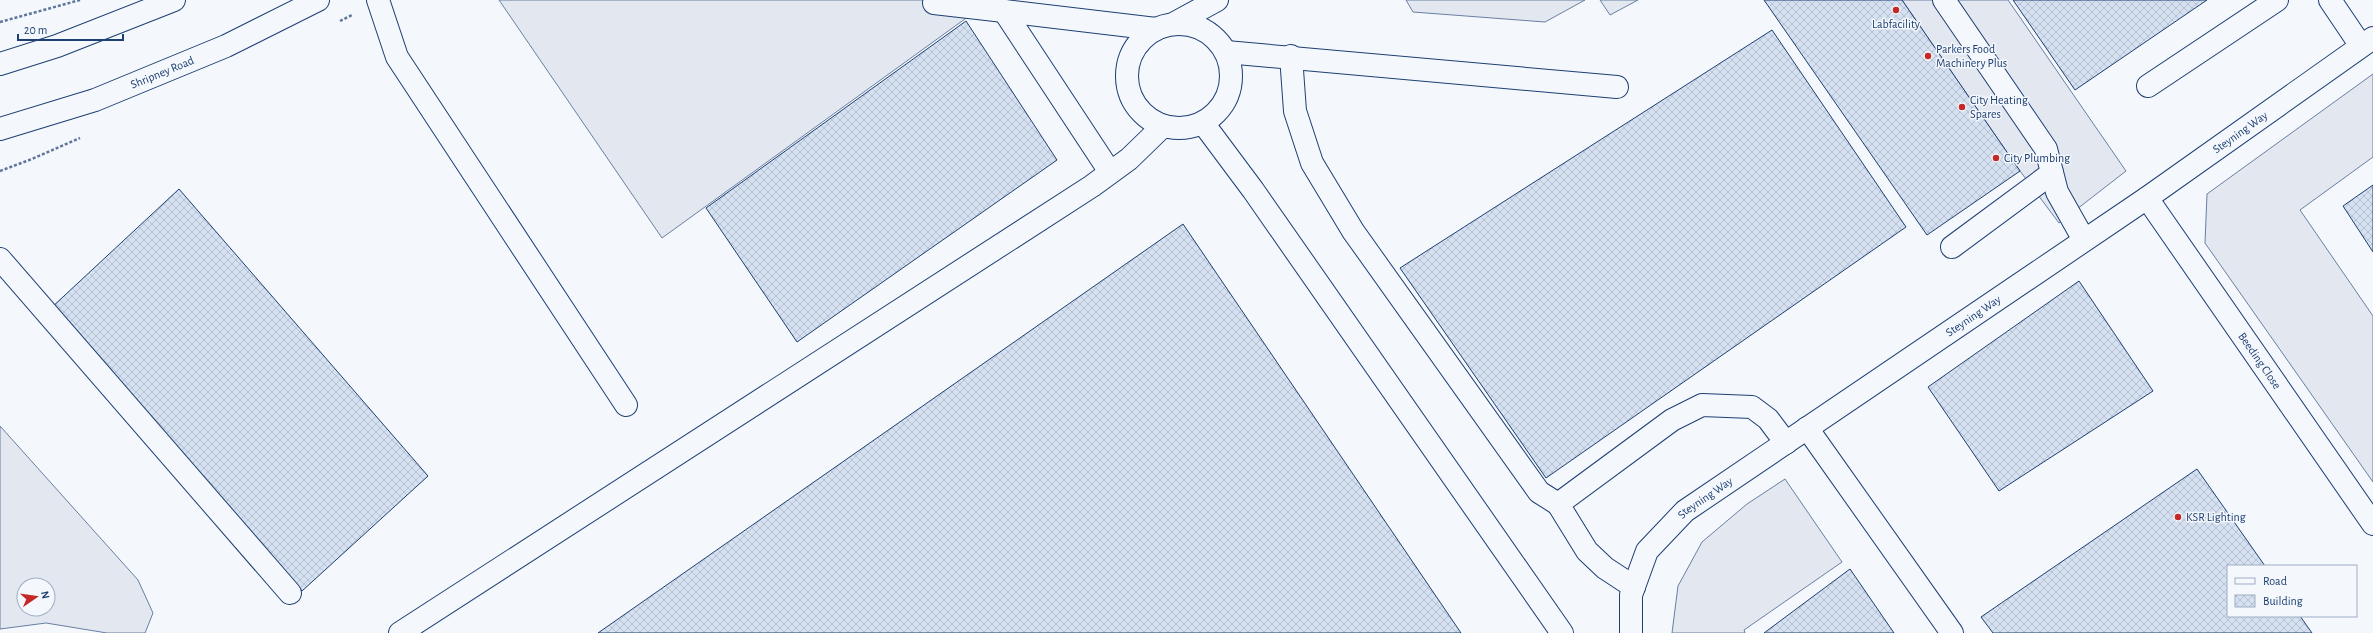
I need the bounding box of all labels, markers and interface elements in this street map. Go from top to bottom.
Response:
marker: Labfacility [1891,5,1901,15]
scale bar [18,16,123,42]
place label: Labfacility [1872,18,1920,31]
text: 20 m [24,24,47,36]
place label: Parkers Food Machinery Plus [1936,43,2007,70]
marker: Parkers Food Machinery Plus [1923,51,1933,61]
street label: Shripney Road [129,54,196,91]
place label: City Heating Spares [1970,94,2028,120]
marker: City Heating Spares [1957,102,1967,112]
street label: Steyning Way [2211,109,2270,155]
place label: City Plumbing [2004,152,2070,165]
marker: City Plumbing [1991,153,2001,163]
street label: Steyning Way [1943,293,2003,339]
street label: Beeding Close [2236,330,2283,391]
street label: Steyning Way [1675,475,1735,521]
place label: KSR Lighting [2186,511,2246,523]
marker: KSR Lighting [2173,512,2183,522]
legend [2227,565,2357,617]
text: Road [2263,575,2287,587]
north arrow [16,577,56,617]
text: N [39,590,51,600]
text: Building [2263,595,2303,607]

